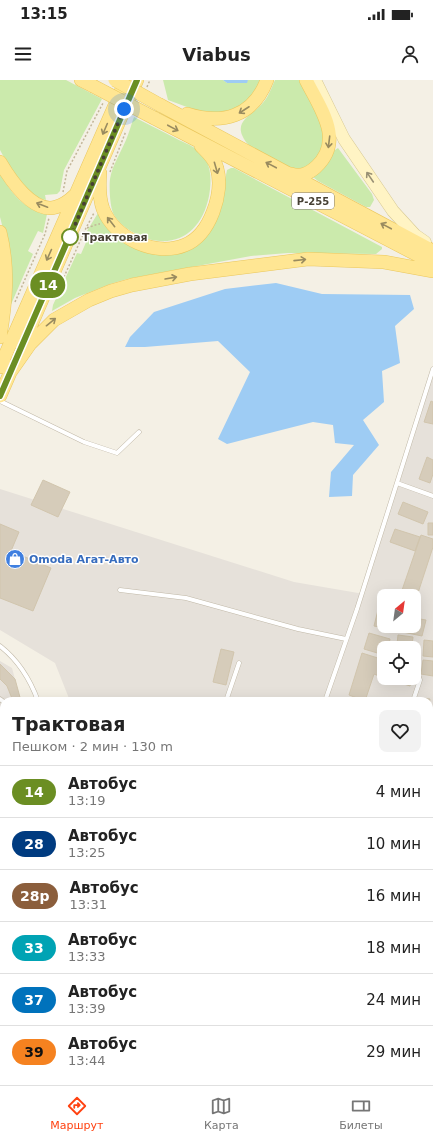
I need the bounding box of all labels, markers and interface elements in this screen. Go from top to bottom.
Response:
text: 13:15 [20,5,68,23]
icon: menu [12,43,34,65]
icon: person [399,43,421,65]
text: Viabus [182,44,251,65]
your location [114,99,134,119]
one-way arrow [239,106,250,114]
one-way arrow [100,122,108,134]
one-way arrow [167,125,179,133]
one-way arrow [325,135,333,148]
one-way arrow [266,160,278,168]
one-way arrow [213,162,221,175]
one-way arrow [366,171,374,183]
road number: Р-255 [292,193,334,209]
one-way arrow [36,201,49,208]
one-way arrow [107,216,115,227]
one-way arrow [380,222,392,229]
marker: Трактовая [61,228,79,246]
place label: Трактовая [82,231,148,244]
one-way arrow [45,249,52,261]
one-way arrow [293,256,306,263]
line badge: 14 [30,272,66,298]
one-way arrow [165,273,178,281]
text: 14 [38,277,58,293]
one-way arrow [46,318,56,327]
shop icon: Omoda Агат-Авто [4,548,26,570]
place label: Omoda Агат-Авто [29,553,139,566]
north arrow [377,589,421,633]
map controls [377,589,421,685]
button: locate [377,641,421,685]
button: heart [379,710,421,752]
text: Трактовая [12,713,125,735]
text: Пешком · 2 мин · 130 m [12,739,173,754]
text: Автобус [68,775,137,793]
text: 4 мин [376,783,421,801]
text: 14 [24,784,44,800]
text: 13:19 [68,793,105,808]
text: Автобус [68,827,137,845]
text: 10 мин [366,835,421,853]
text: 28 [24,836,44,852]
text: 13:25 [68,845,105,860]
text: Автобус [70,879,139,897]
text: 16 мин [366,887,421,905]
text: 28р [20,888,50,904]
text: 13:31 [70,897,107,912]
text: Автобус [68,931,137,949]
text: 18 мин [366,939,421,957]
text: 33 [24,940,44,956]
text: 13:33 [68,949,105,964]
text: Автобус [68,983,137,1001]
text: 24 мин [366,991,421,1009]
text: 37 [24,992,44,1008]
text: 13:39 [68,1001,105,1016]
text: Автобус [68,1035,137,1053]
text: 29 мин [366,1043,421,1061]
text: 39 [24,1044,44,1060]
text: 13:44 [68,1053,105,1068]
tab: Маршрут [50,1095,103,1132]
tab: Карта [204,1095,239,1132]
tab: Билеты [339,1095,383,1132]

